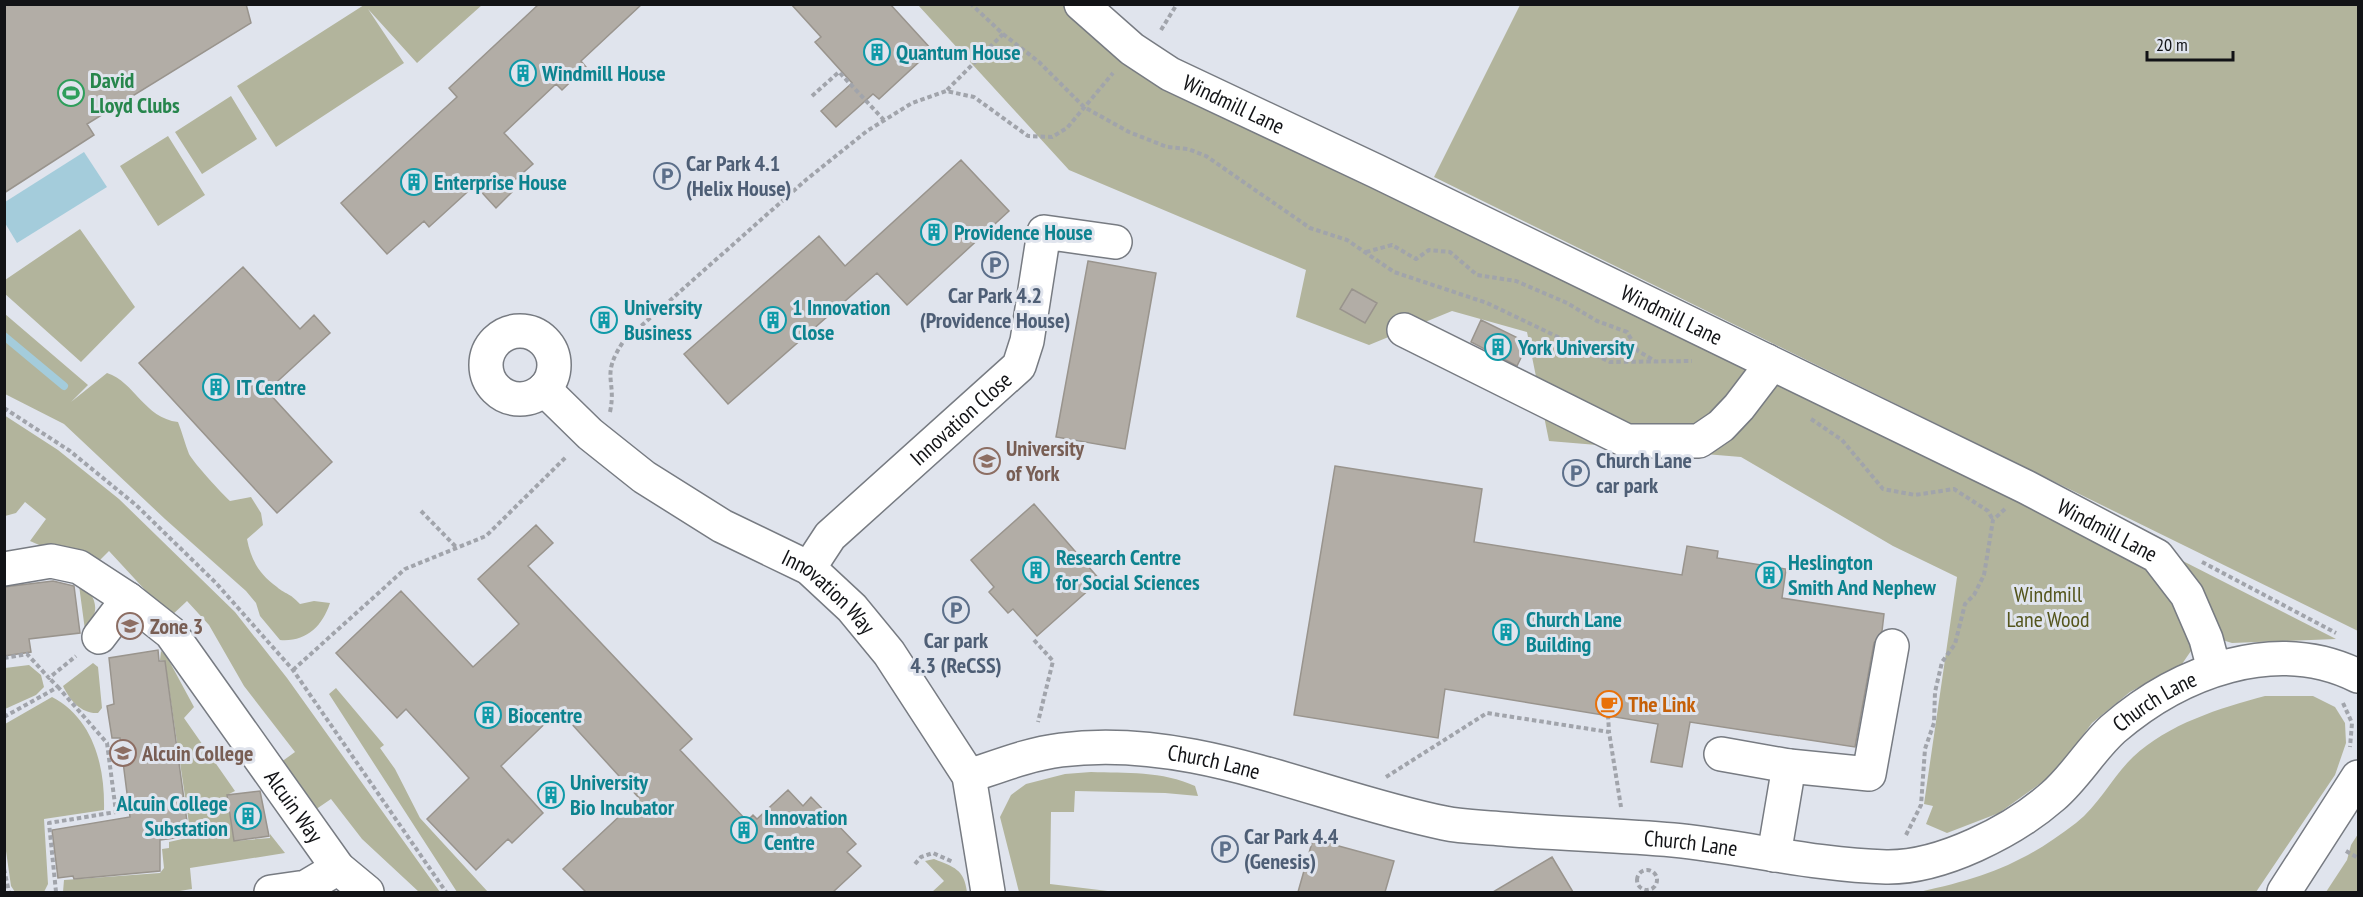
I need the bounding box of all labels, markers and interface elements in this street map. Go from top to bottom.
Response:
scale bar [2147,24,2232,62]
text: 20 m [2156,33,2188,56]
building icon: Quantum House [862,37,892,67]
place label: Quantum House [896,38,1021,66]
building icon: Windmill House [508,58,538,88]
place label: Windmill House [541,59,666,87]
place label: David Lloyd Clubs [90,66,180,119]
street label: Windmill Lane [1178,68,1289,140]
sports icon: David Lloyd Clubs [56,78,86,108]
place label: Car Park 4.1 (Helix House) [686,149,791,202]
parking icon: Car Park 4.1 (Helix House) [652,161,682,191]
building icon: Enterprise House [399,167,429,197]
place label: Enterprise House [434,168,567,196]
building icon: Providence House [919,217,949,247]
place label: Providence House [954,218,1093,246]
parking icon: Car Park 4.2 (Providence House) [980,250,1010,280]
street label: Windmill Lane [1616,278,1727,351]
place label: Car Park 4.2 (Providence House) [920,281,1070,334]
place label: University Business [624,293,703,346]
place label: 1 Innovation Close [792,293,891,346]
building icon: University Business [589,305,619,335]
building icon: 1 Innovation Close [758,305,788,335]
building icon: York University [1483,332,1513,362]
place label: York University [1517,333,1635,361]
street label: Innovation Close [904,366,1017,471]
building icon: IT Centre [201,372,231,402]
place label: IT Centre [236,373,306,401]
place label: University of York [1006,434,1085,487]
school or university icon: University of York [972,446,1002,476]
place label: Church Lane car park [1596,446,1692,499]
parking icon: Church Lane car park [1561,458,1591,488]
street label: Windmill Lane [2053,492,2162,568]
street label: Innovation Way [777,543,882,640]
place label: Research Centre for Social Sciences [1056,543,1200,596]
place label: Heslington Smith And Nephew [1788,548,1937,601]
building icon: Research Centre for Social Sciences [1021,555,1051,585]
building icon: Heslington Smith And Nephew [1754,560,1784,590]
park label: Windmill Lane Wood [2006,580,2090,633]
parking icon: Car park 4.3 (ReCSS) [941,595,971,625]
place label: Church Lane Building [1526,605,1622,658]
school or university icon: Zone 3 [115,611,145,641]
place label: Zone 3 [150,612,203,640]
building icon: Church Lane Building [1491,617,1521,647]
place label: Car park 4.3 (ReCSS) [910,626,1002,679]
street label: Church Lane [2107,665,2201,738]
cafe icon: The Link [1594,689,1624,719]
place label: The Link [1628,690,1696,718]
building icon: Biocentre [473,700,503,730]
place label: Biocentre [508,701,583,729]
school or university icon: Alcuin College [108,738,138,768]
street label: Church Lane [1166,738,1263,785]
place label: Alcuin College [141,739,253,767]
street label: Alcuin Way [259,764,330,849]
place label: University Bio Incubator [570,768,675,821]
building icon: University Bio Incubator [536,780,566,810]
place label: Alcuin College Substation [116,789,228,842]
building icon: Alcuin College Substation [233,801,263,831]
place label: Innovation Centre [764,803,848,856]
building icon: Innovation Centre [729,815,759,845]
place label: Car Park 4.4 (Genesis) [1244,822,1339,875]
street label: Church Lane [1643,824,1740,862]
parking icon: Car Park 4.4 (Genesis) [1210,834,1240,864]

